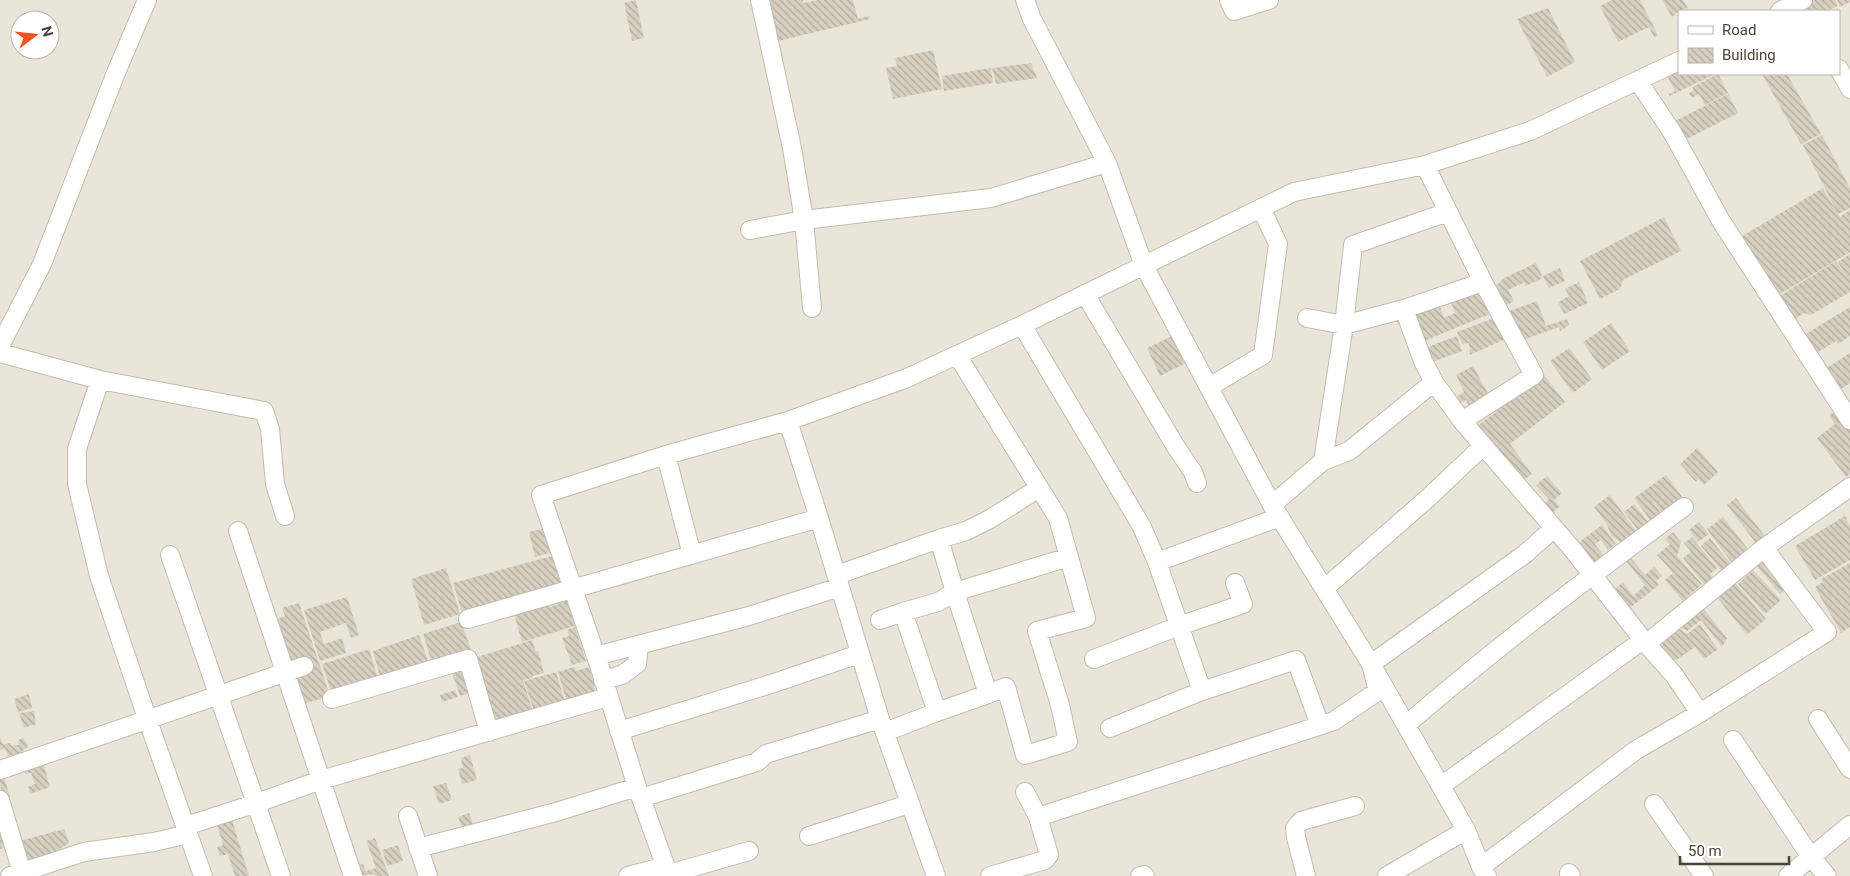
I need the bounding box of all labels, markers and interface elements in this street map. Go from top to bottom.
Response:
north arrow [10,10,60,60]
legend [1678,10,1840,75]
text: Road [1722,21,1756,39]
text: N [38,24,57,38]
text: Building [1722,46,1776,64]
scale bar [1680,834,1789,866]
text: 50 m [1688,842,1722,860]

